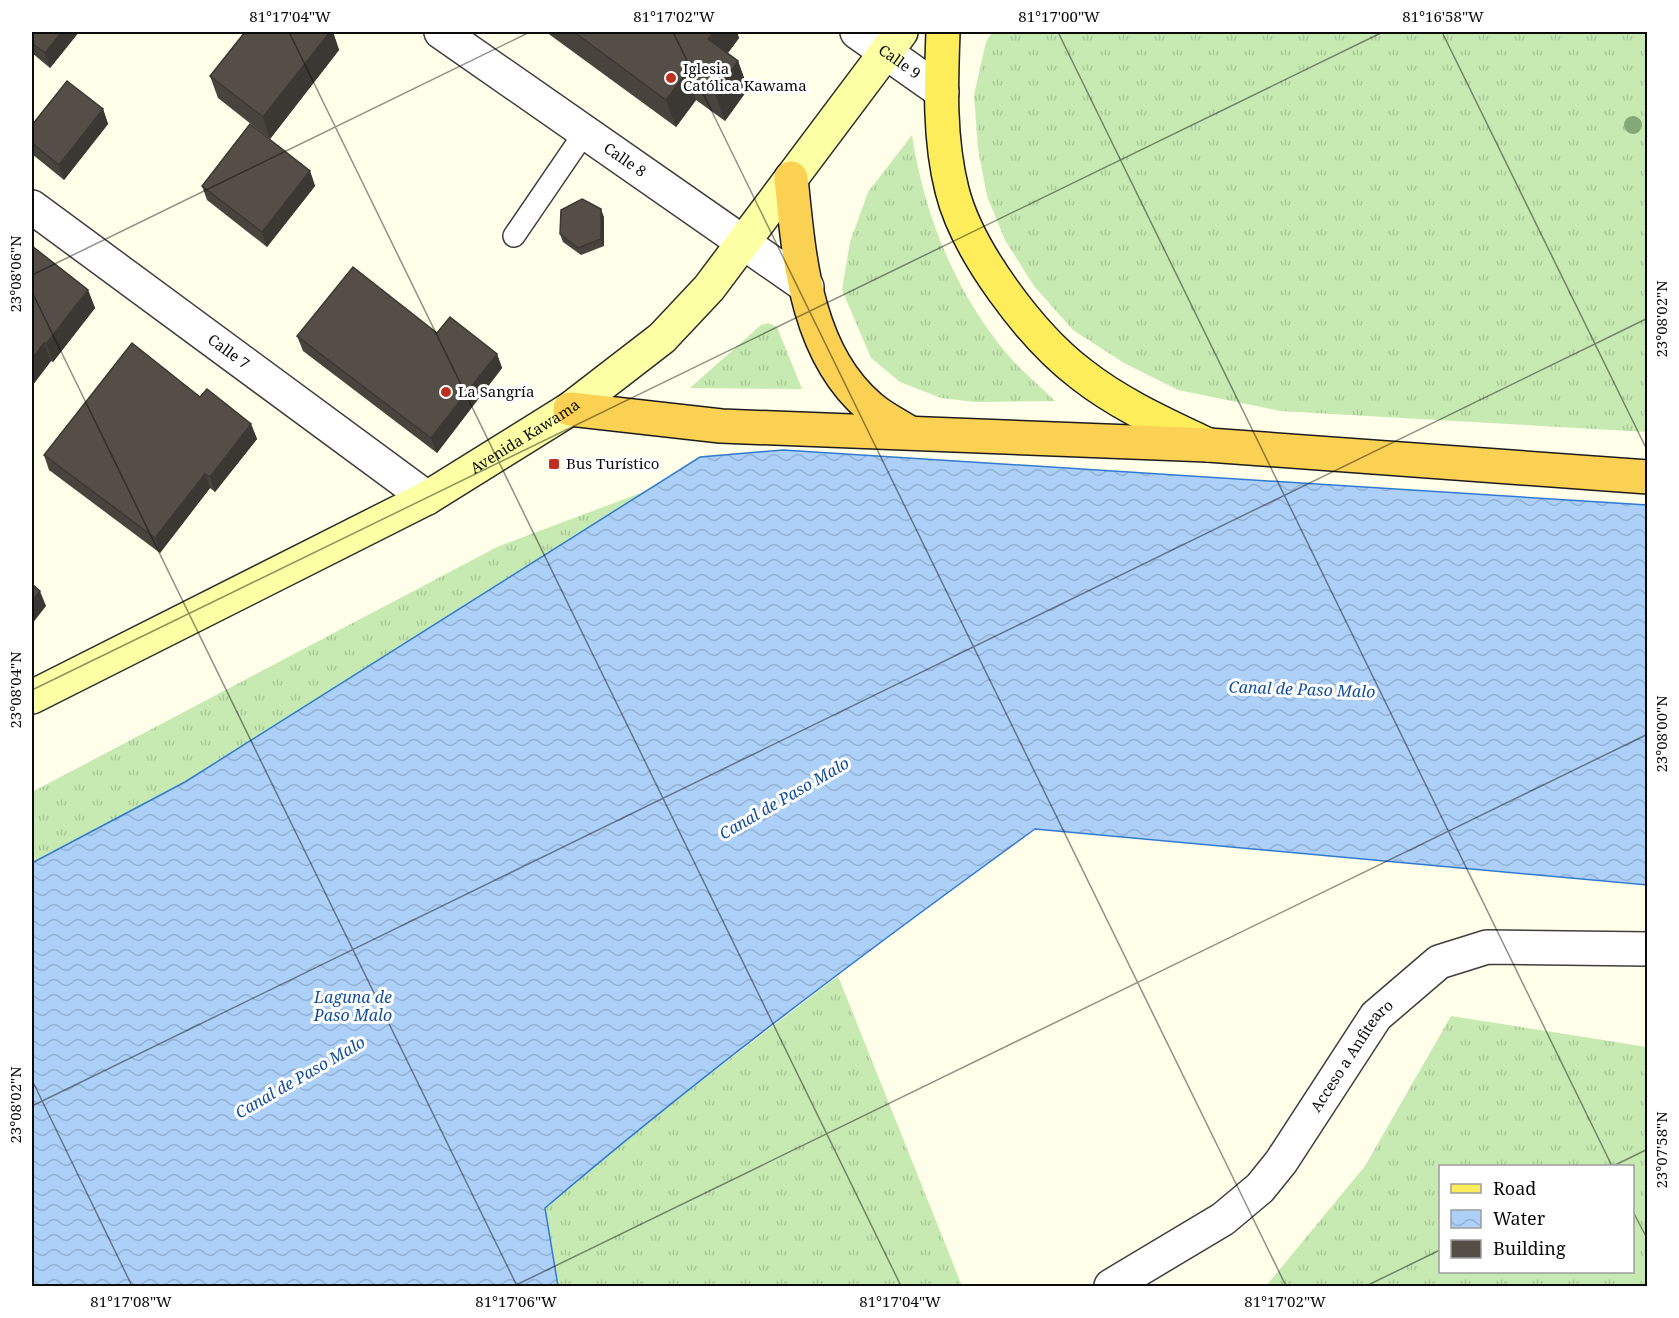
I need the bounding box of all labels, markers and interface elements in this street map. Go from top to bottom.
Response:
text: 81°17'04"W [249,6,331,26]
text: 81°17'02"W [633,6,715,26]
text: 81°17'00"W [1018,6,1100,26]
text: 81°16'58"W [1402,6,1484,26]
street label: Calle 9 [875,39,925,83]
place label: Iglesia Católica Kawama [683,58,807,95]
marker: Iglesia Católica Kawama [664,71,678,85]
street label: Calle 8 [600,138,650,181]
text: 23°08'06"N [5,235,25,313]
text: 23°08'02"N [1651,280,1671,358]
street label: Calle 7 [204,329,254,373]
place label: La Sangría [458,381,534,401]
marker: La Sangría [439,385,453,399]
street label: Avenida Kawama [466,394,583,478]
place label: Bus Turístico [566,453,659,473]
marker: Bus Turístico [547,457,561,471]
text: 23°08'04"N [5,651,25,729]
water label: Canal de Paso Malo [1228,675,1376,703]
text: 23°08'00"N [1651,695,1671,773]
water label: Canal de Paso Malo [715,752,853,844]
water label: Laguna de Paso Malo [313,986,392,1026]
street label: Acceso a Anfitearo [1305,995,1397,1115]
water label: Canal de Paso Malo [231,1031,369,1123]
text: 23°08'02"N [5,1066,25,1144]
text: 23°07'58"N [1651,1111,1671,1189]
legend [1439,1165,1634,1273]
text: Road [1493,1176,1536,1200]
text: Water [1493,1206,1546,1230]
text: Building [1493,1236,1566,1260]
text: 81°17'08"W [90,1291,172,1311]
text: 81°17'06"W [475,1291,557,1311]
text: 81°17'04"W [859,1291,941,1311]
text: 81°17'02"W [1244,1291,1326,1311]

